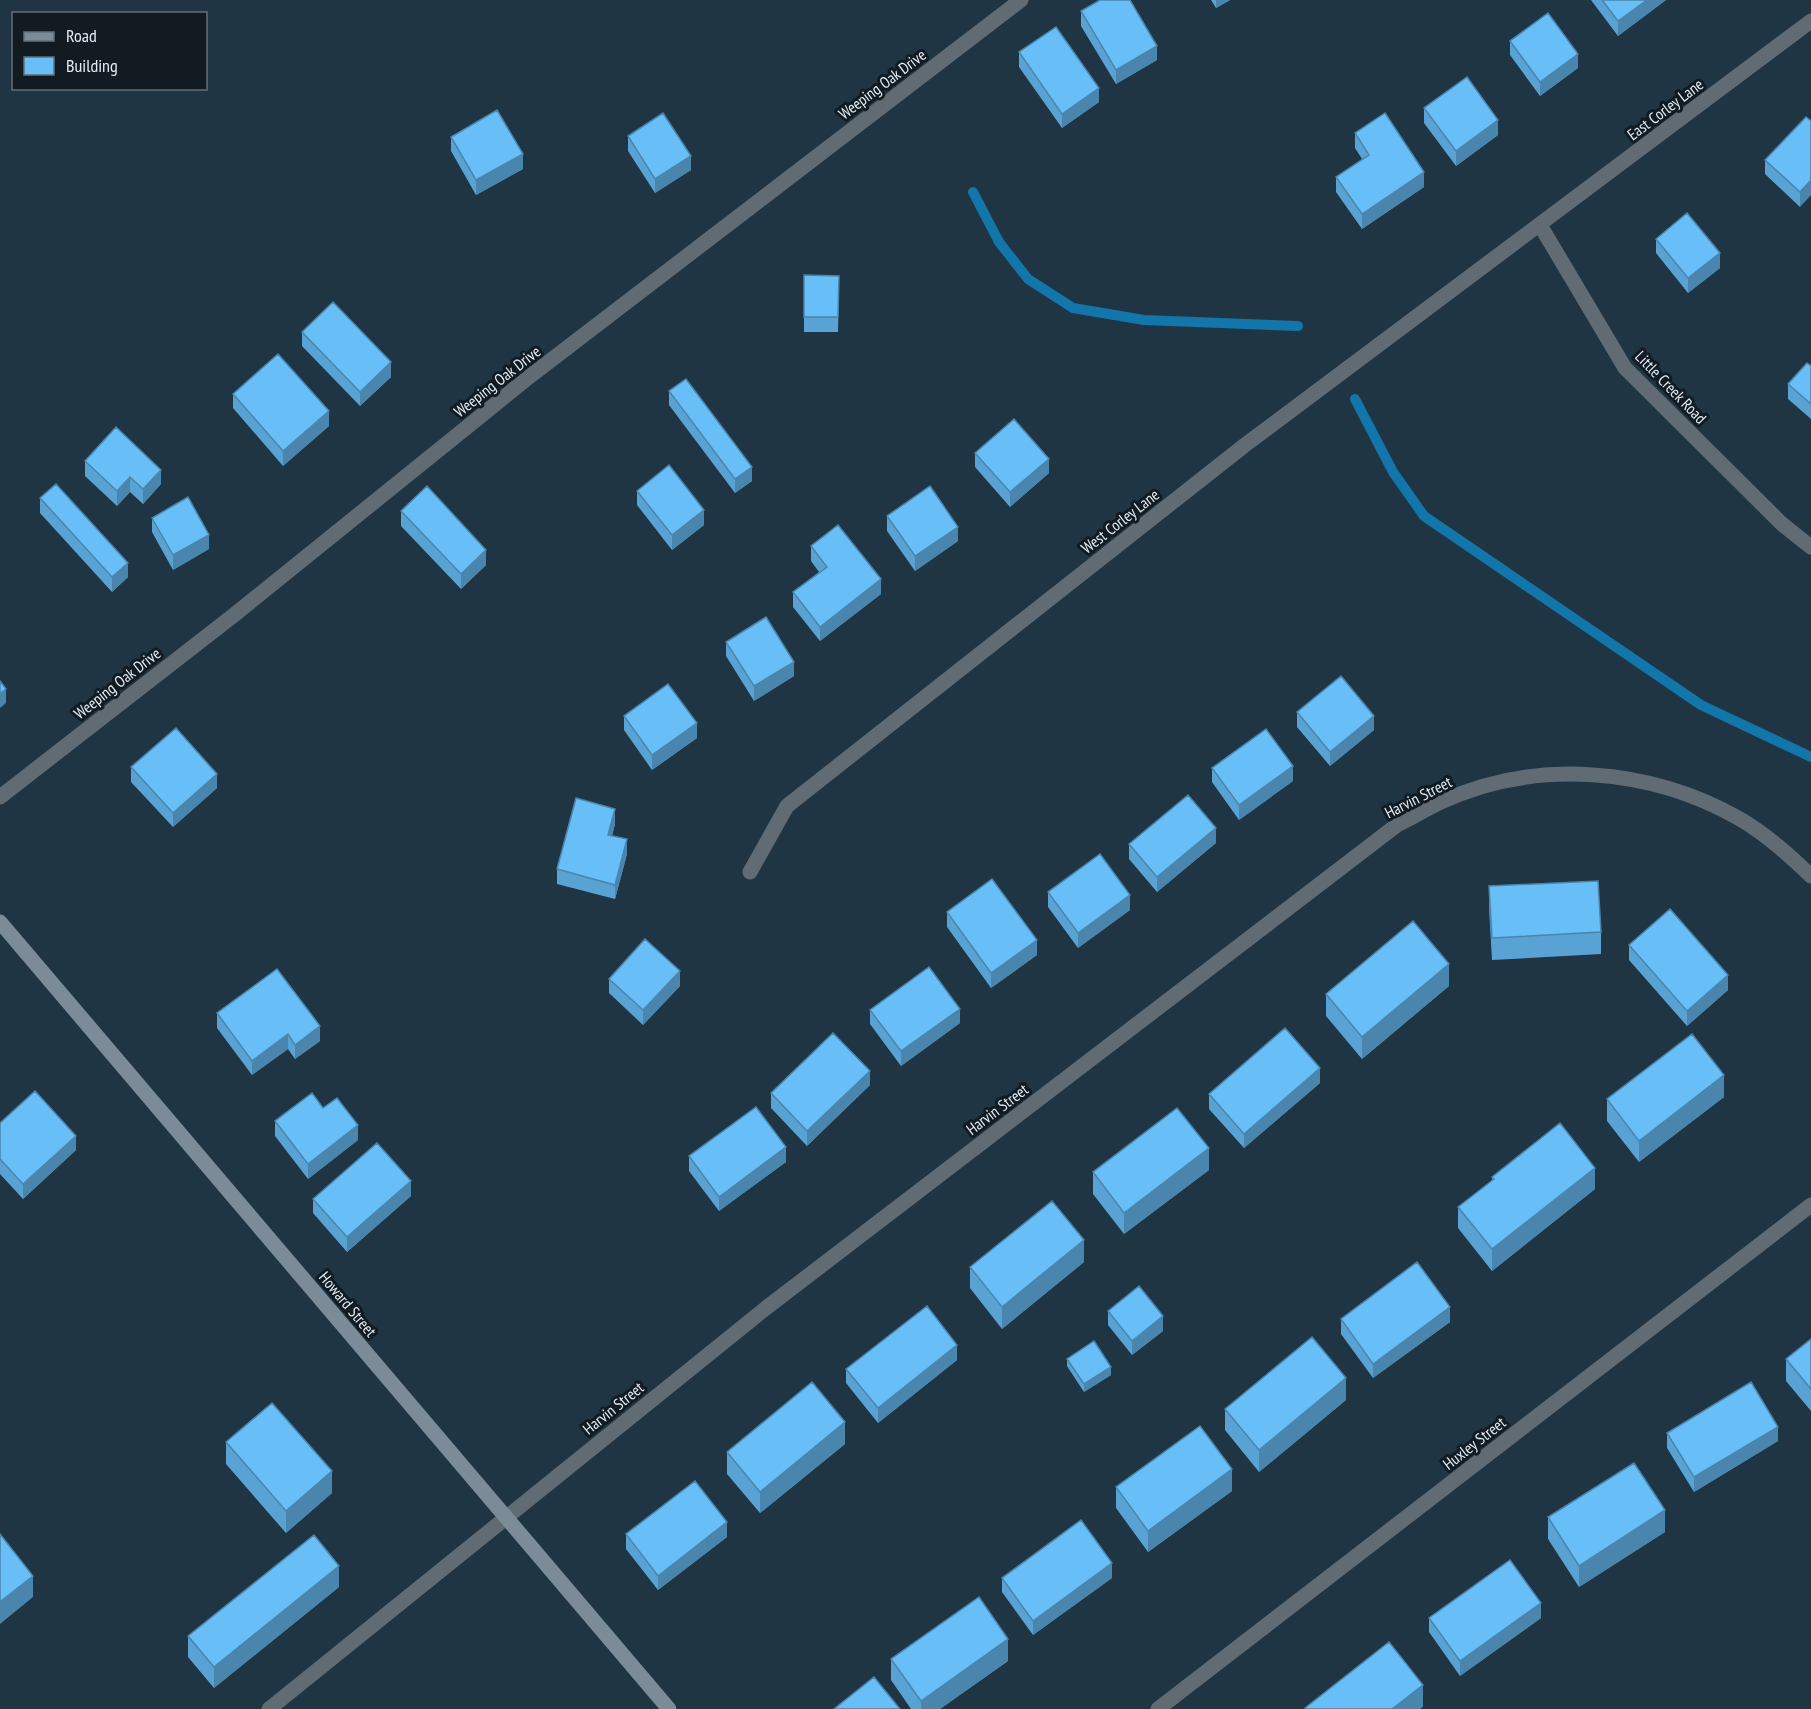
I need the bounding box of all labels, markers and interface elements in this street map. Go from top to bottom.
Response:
legend [12,12,207,90]
text: Road [66,24,97,47]
street label: Weeping Oak Drive [834,45,930,123]
text: Building [66,54,118,77]
street label: East Corley Lane [1623,74,1707,144]
street label: Weeping Oak Drive [450,341,544,421]
street label: Little Creek Road [1631,346,1711,428]
street label: West Corley Lane [1077,484,1163,558]
street label: Weeping Oak Drive [70,643,164,723]
street label: Harvin Street [1381,771,1455,822]
street label: Harvin Street [962,1079,1032,1139]
street label: Howard Street [315,1267,381,1341]
street label: Harvin Street [579,1377,648,1439]
street label: Huxley Street [1439,1412,1510,1474]

